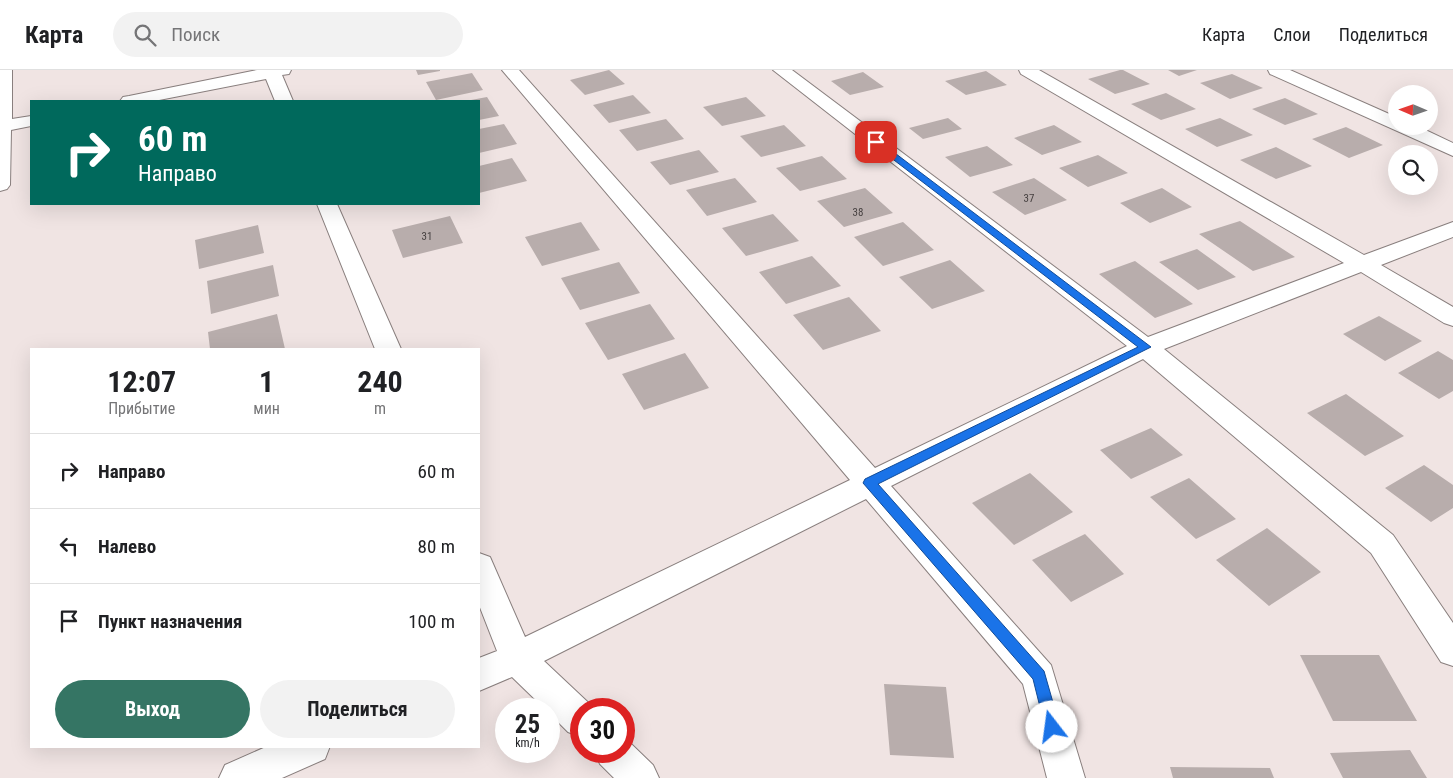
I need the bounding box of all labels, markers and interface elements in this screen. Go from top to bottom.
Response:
search box [113,12,463,57]
text: Карта [25,21,83,49]
icon: search [131,21,159,49]
text: Поиск [171,23,220,46]
text: Карта [1202,24,1245,45]
text: Слои [1273,24,1311,45]
text: Поделиться [1339,24,1428,45]
north arrow [1388,85,1438,135]
map controls [1388,85,1438,195]
text: 60 m [138,119,207,160]
icon: right [55,120,120,185]
pin [855,121,897,163]
icon: arrive [862,128,890,156]
button: search [1388,145,1438,195]
text: Направо [138,161,217,186]
house number: 37 [1024,192,1034,205]
house number: 38 [853,206,863,219]
house number: 31 [422,230,432,243]
text: 12:07 [107,364,176,399]
text: 1 [259,364,274,399]
text: 240 [357,364,403,399]
text: Прибытие [108,399,175,418]
text: мин [253,399,280,418]
text: m [374,399,386,418]
icon: right [55,457,83,485]
text: Направо [98,460,165,483]
text: 60 m [418,460,455,483]
icon: left [55,532,83,560]
text: Налево [98,535,156,558]
text: 80 m [418,535,455,558]
icon: arrive [55,607,83,635]
text: Пункт назначения [98,610,242,633]
text: 100 m [408,610,455,633]
button: Выход [55,680,250,738]
button: Поделиться [260,680,455,738]
speed limit sign: 30 [570,698,635,763]
position arrow [1025,700,1077,752]
text: 25 [515,710,540,739]
text: km/h [515,736,540,750]

